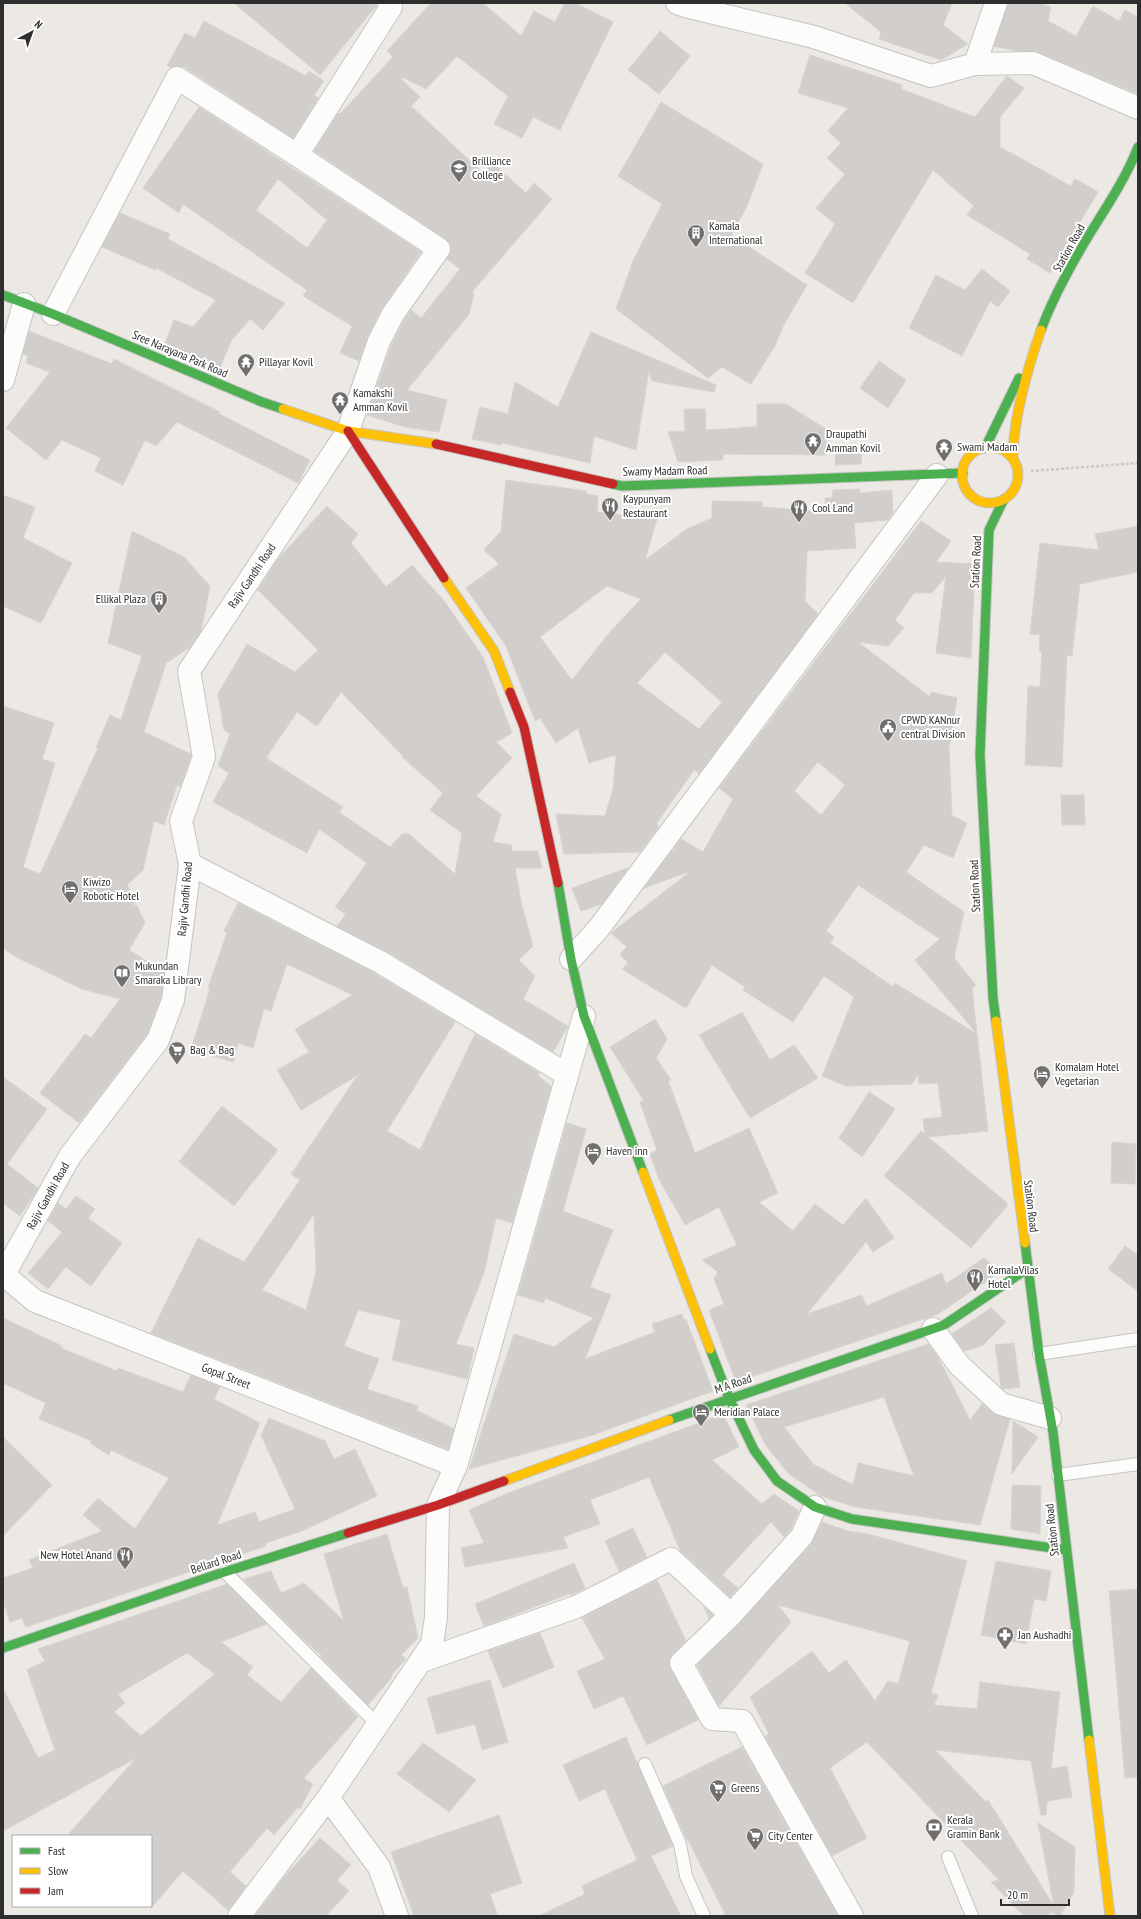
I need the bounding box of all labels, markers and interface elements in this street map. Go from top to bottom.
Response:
north arrow [12,12,52,52]
text: N [32,17,45,32]
place label: Brilliance College [472,153,511,182]
school or university icon: Brilliance College [449,158,469,183]
place label: Kamala International [709,218,763,247]
street label: Station Road [1049,221,1088,274]
building icon: Kamala International [686,223,706,248]
street label: Sree Narayana Park Road [130,327,230,380]
temple icon: Pillayar Kovil [236,352,256,377]
place label: Pillayar Kovil [259,354,313,369]
place label: Kamakshi Amman Kovil [353,385,408,414]
temple icon: Kamakshi Amman Kovil [330,390,350,415]
place label: Draupathi Amman Kovil [826,426,881,455]
temple icon: Draupathi Amman Kovil [803,431,823,456]
temple icon: Swami Madam [934,437,954,462]
place label: Swami Madam [957,439,1017,454]
street label: Swamy Madam Road [622,462,708,479]
place label: Kaypunyam Restaurant [623,491,671,520]
restaurant icon: Kaypunyam Restaurant [600,496,620,521]
restaurant icon: Cool Land [789,498,809,523]
place label: Cool Land [812,500,853,515]
street label: Station Road [967,535,984,589]
street label: Rajiv Gandhi Road [224,541,279,611]
building icon: Ellikal Plaza [149,589,169,614]
place label: Ellikal Plaza [96,591,146,606]
place label: CPWD KANnur central Division [901,712,965,741]
public building icon: CPWD KANnur central Division [878,717,898,742]
street label: Station Road [966,859,983,913]
street label: Rajiv Gandhi Road [174,861,195,937]
place label: Kiwizo Robotic Hotel [83,874,139,903]
hotel icon: Kiwizo Robotic Hotel [60,879,80,904]
place label: Mukundan Smaraka Library [135,958,202,987]
library icon: Mukundan Smaraka Library [112,963,132,988]
supermarket icon: Bag & Bag [167,1040,187,1065]
place label: Bag & Bag [190,1042,234,1057]
place label: Komalam Hotel Vegetarian [1054,1059,1119,1088]
hotel icon: Komalam Hotel Vegetarian [1032,1064,1052,1089]
hotel icon: Haven inn [583,1141,603,1166]
place label: Haven inn [606,1143,648,1158]
street label: Rajiv Gandhi Road [23,1159,72,1232]
street label: Station Road [1021,1179,1042,1233]
place label: KamalaVilas Hotel [988,1262,1038,1291]
restaurant icon: KamalaVilas Hotel [965,1267,985,1292]
street label: Gopal Street [200,1359,253,1392]
street label: M A Road [712,1370,753,1397]
hotel icon: Meridian Palace [691,1402,711,1427]
place label: Meridian Palace [714,1404,779,1419]
street label: Station Road [1041,1503,1062,1557]
restaurant icon: New Hotel Anand [115,1545,135,1570]
street label: Bellard Road [189,1546,243,1577]
place label: New Hotel Anand [40,1547,112,1562]
pharmacy icon: Jan Aushadhi [995,1625,1015,1650]
place label: Jan Aushadhi [1017,1627,1071,1642]
supermarket icon: Greens [708,1778,728,1803]
place label: Greens [731,1780,759,1795]
place label: Kerala Gramin Bank [947,1812,1000,1841]
bank icon: Kerala Gramin Bank [924,1817,944,1842]
supermarket icon: City Center [745,1826,765,1851]
place label: City Center [768,1828,814,1843]
legend [12,1835,152,1907]
text: Fast [48,1843,66,1858]
text: Slow [48,1863,69,1878]
scale bar [1001,1881,1069,1907]
text: Jam [47,1883,64,1898]
text: 20 m [1007,1887,1028,1902]

